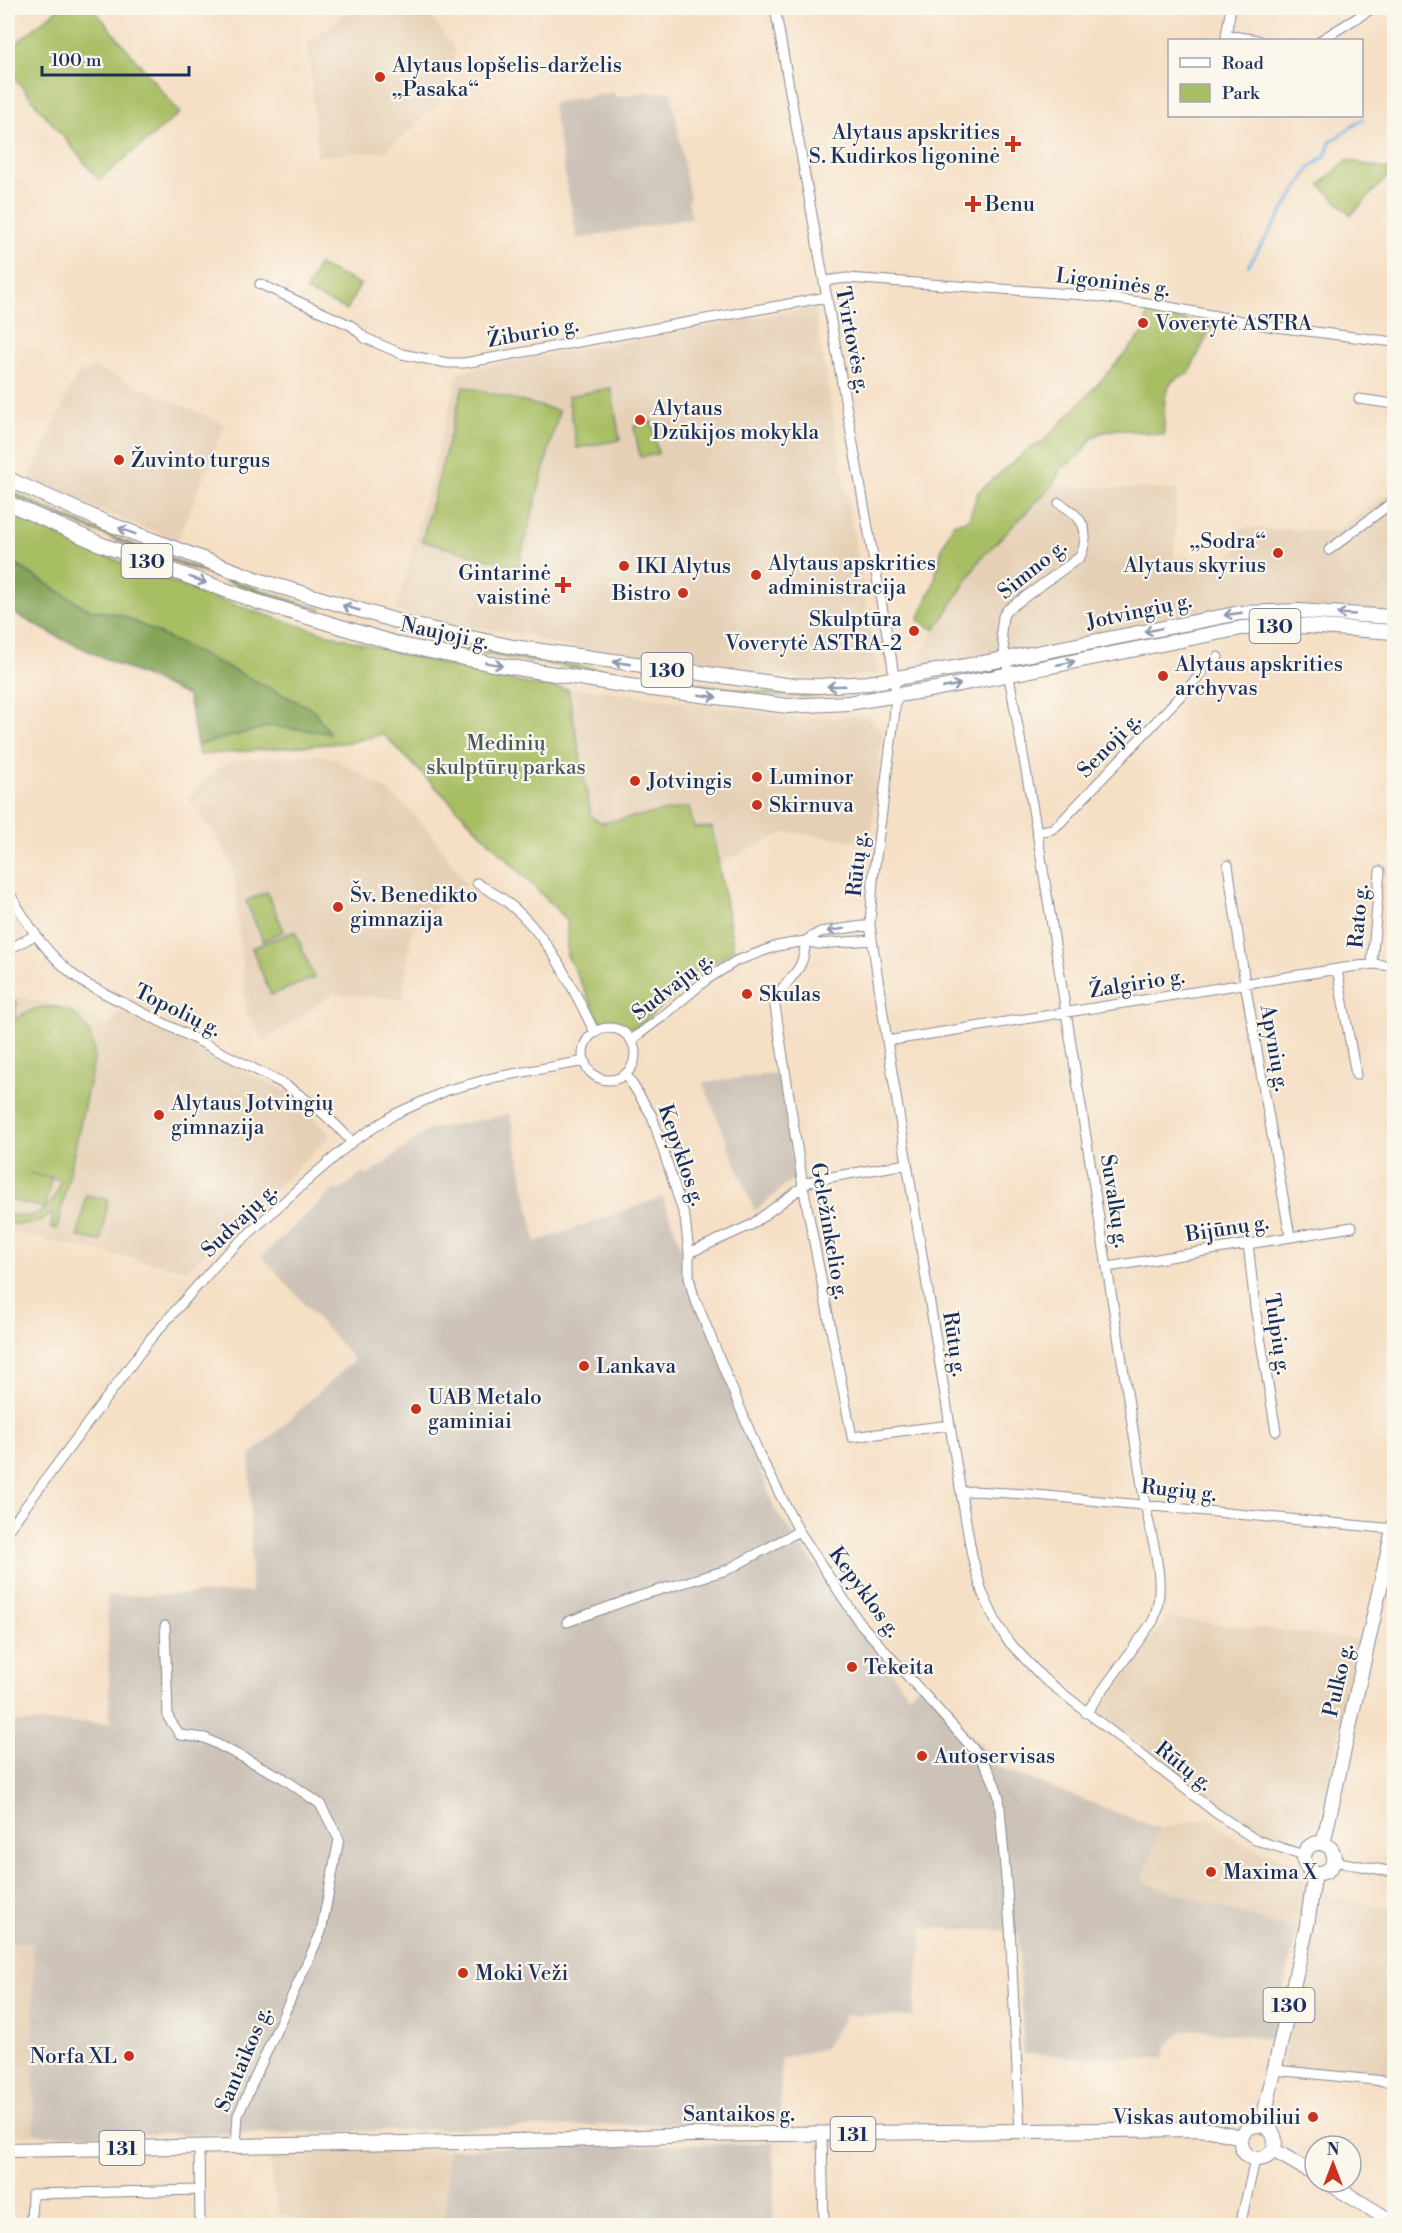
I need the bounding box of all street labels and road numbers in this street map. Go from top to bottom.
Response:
street label: Ligoninės g. [1054,263,1172,303]
street label: Tvirtovės g. [829,285,875,396]
street label: Žiburio g. [485,310,581,354]
street label: Simno g. [993,534,1072,605]
road number: 130 [122,544,172,578]
street label: Jotvingių g. [1083,588,1194,636]
road number: 130 [1250,609,1300,643]
street label: Naujoji g. [398,612,492,656]
road number: 130 [642,653,692,687]
street label: Senoji g. [1072,708,1147,784]
street label: Rūtų g. [842,830,874,898]
street label: Rato g. [1343,883,1375,949]
street label: Sudvajų g. [627,947,718,1026]
street label: Žalgirio g. [1087,962,1187,1004]
street label: Topolių g. [130,979,225,1043]
street label: Apynių g. [1253,1002,1294,1094]
street label: Kepyklos g. [652,1101,711,1210]
street label: Suvalkų g. [1094,1152,1134,1250]
street label: Geležinkelio g. [804,1161,854,1302]
street label: Sudvajų g. [196,1178,283,1263]
street label: Bijūnų g. [1182,1210,1271,1249]
street label: Tulpių g. [1258,1292,1296,1377]
street label: Rūtų g. [936,1310,972,1379]
street label: Rugių g. [1140,1474,1218,1508]
street label: Kepyklos g. [823,1542,906,1643]
street label: Pulko g. [1318,1641,1360,1720]
street label: Rūtų g. [1150,1736,1217,1797]
road number: 130 [1264,1988,1314,2022]
street label: Santaikos g. [210,2003,278,2116]
street label: Santaikos g. [683,2102,795,2128]
road number: 131 [830,2117,876,2151]
road number: 131 [100,2131,144,2165]

